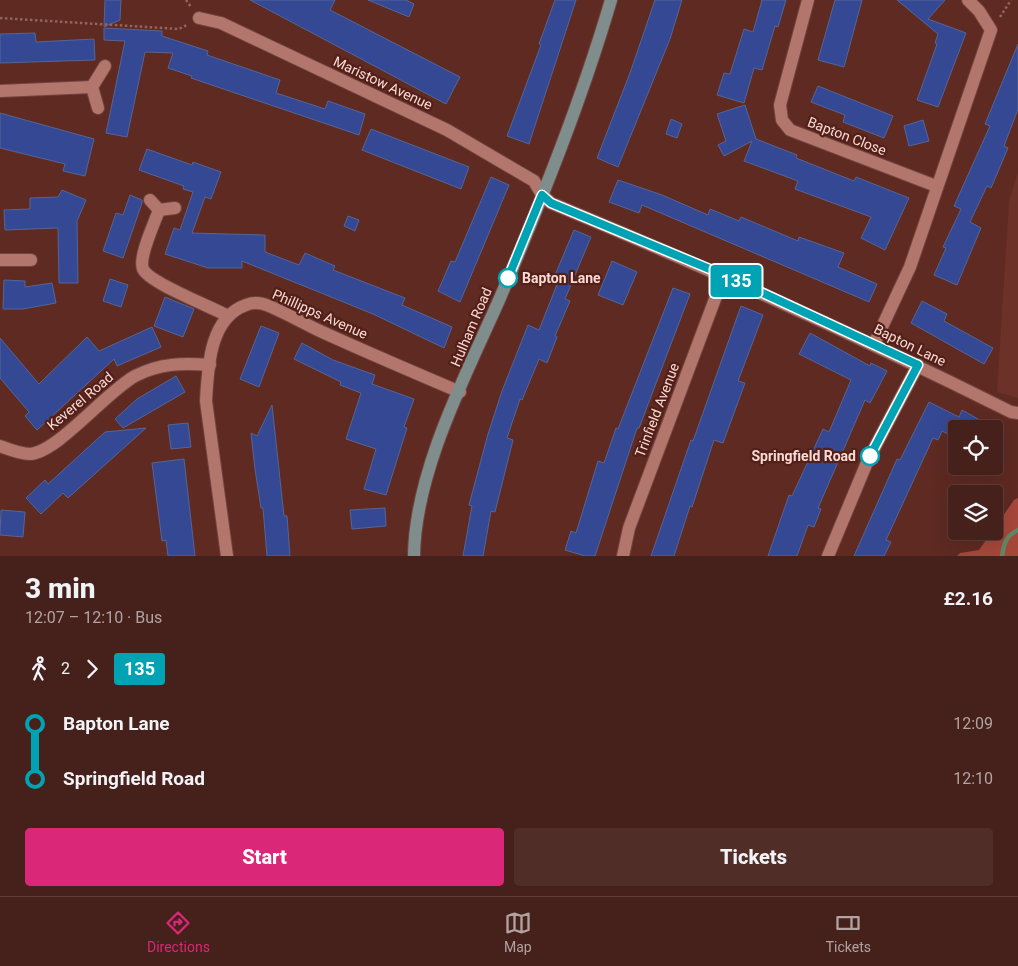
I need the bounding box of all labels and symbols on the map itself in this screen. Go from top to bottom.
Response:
street label: Maristow Avenue [331,53,435,113]
street label: Bapton Close [805,114,889,158]
line badge: 135 [707,265,765,297]
marker: Bapton Lane [498,268,518,288]
place label: Bapton Lane [522,270,601,286]
street label: Hulham Road [447,285,495,369]
street label: Phillipps Avenue [270,286,370,342]
street label: Bapton Lane [871,321,949,369]
street label: Trinfield Avenue [632,361,682,459]
street label: Keverel Road [44,369,116,433]
marker: Springfield Road [860,446,880,466]
place label: Springfield Road [751,448,856,464]

